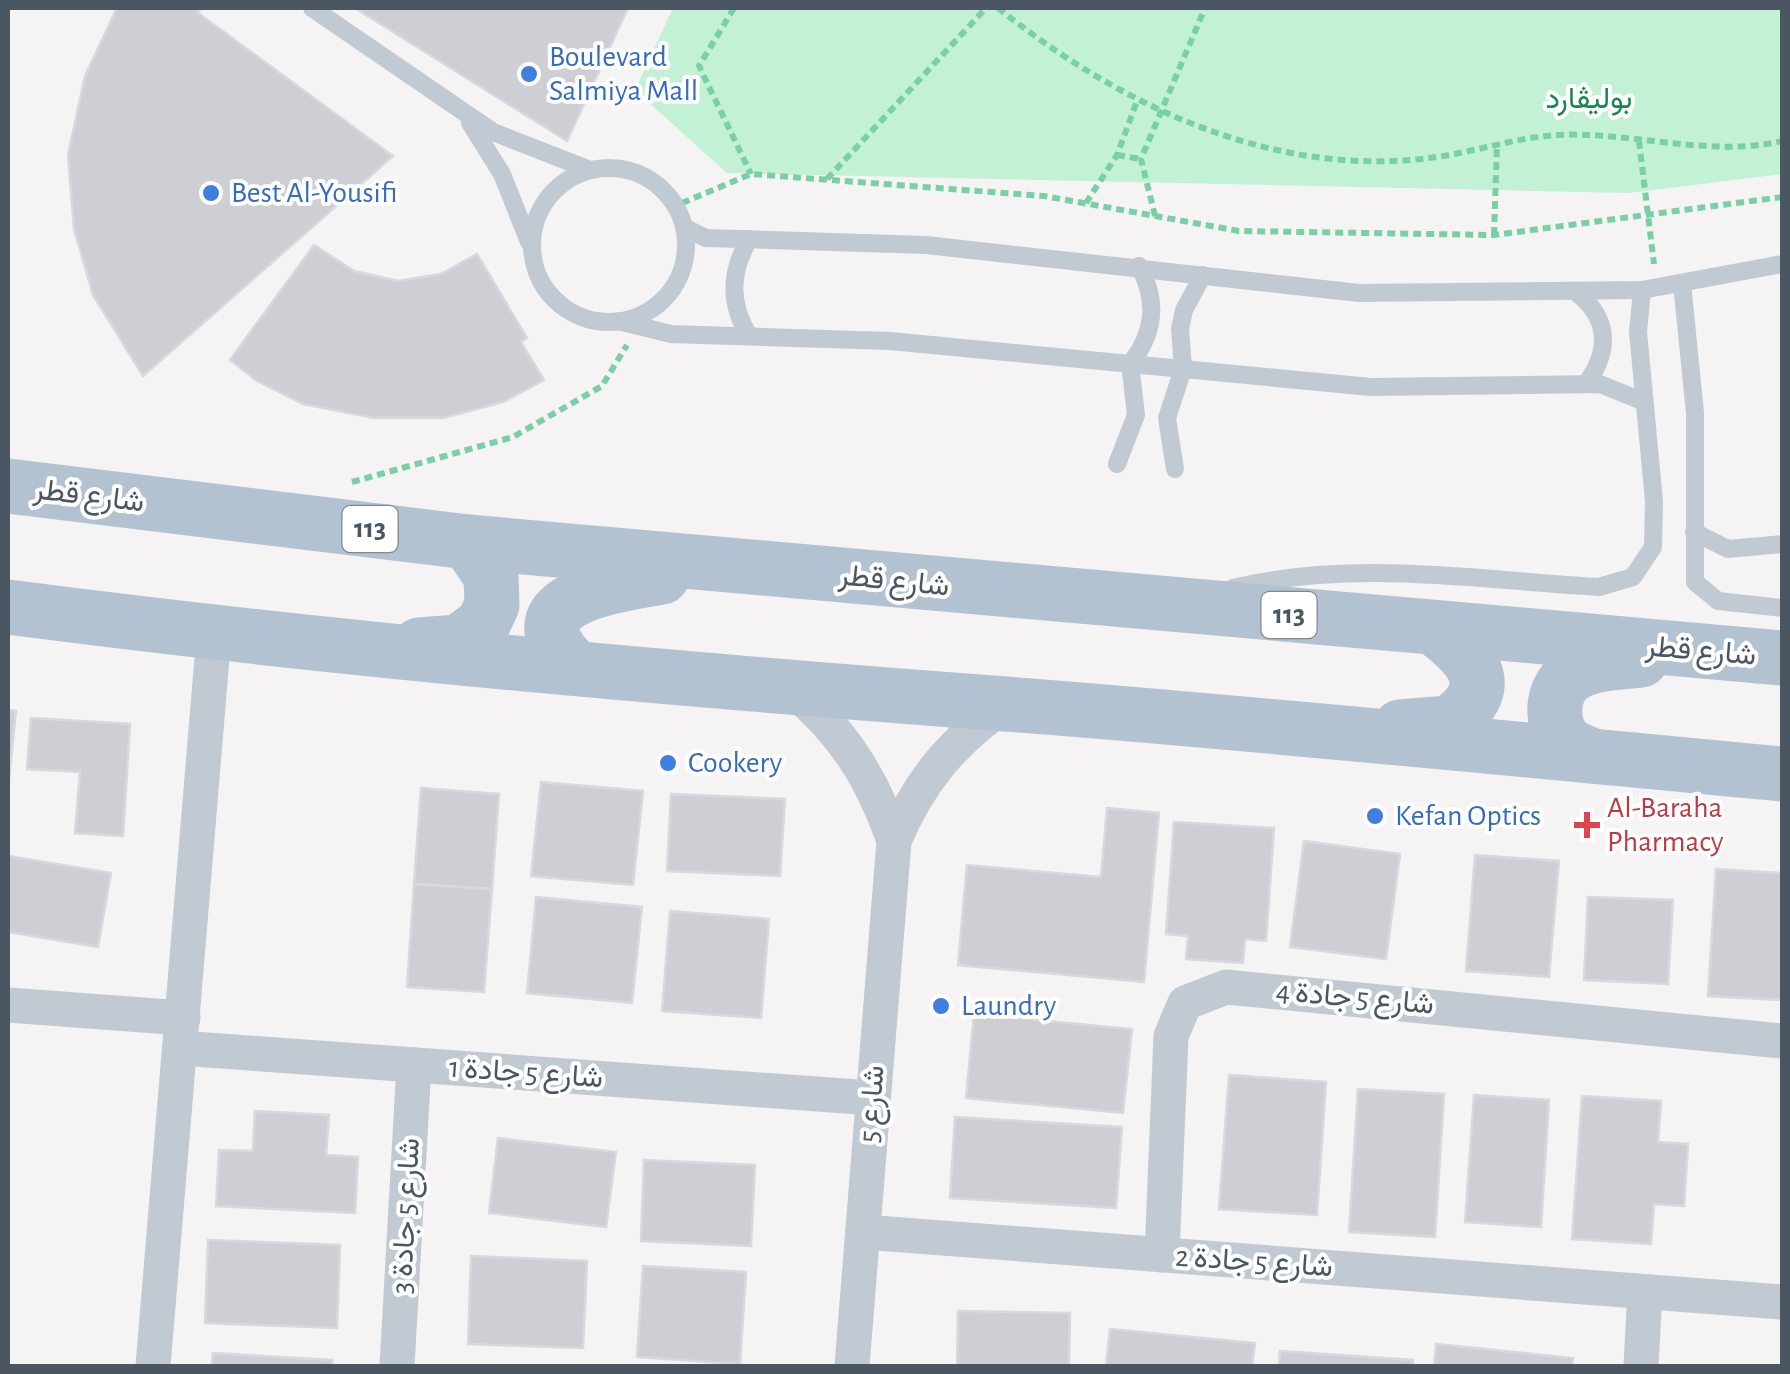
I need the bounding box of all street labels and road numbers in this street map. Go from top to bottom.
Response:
street label: شارع قطر [31,474,146,522]
road number: 113 [342,506,398,552]
street label: شارع قطر [836,560,951,606]
road number: 113 [1262,592,1316,638]
street label: شارع قطر [1643,631,1758,675]
street label: شارع 5 جادة 4 [1274,976,1435,1024]
street label: شارع 5 جادة 1 [448,1053,604,1097]
street label: شارع 5 [854,1064,894,1144]
street label: شارع 5 جادة 3 [387,1137,429,1295]
street label: شارع 5 جادة 2 [1174,1242,1334,1286]

